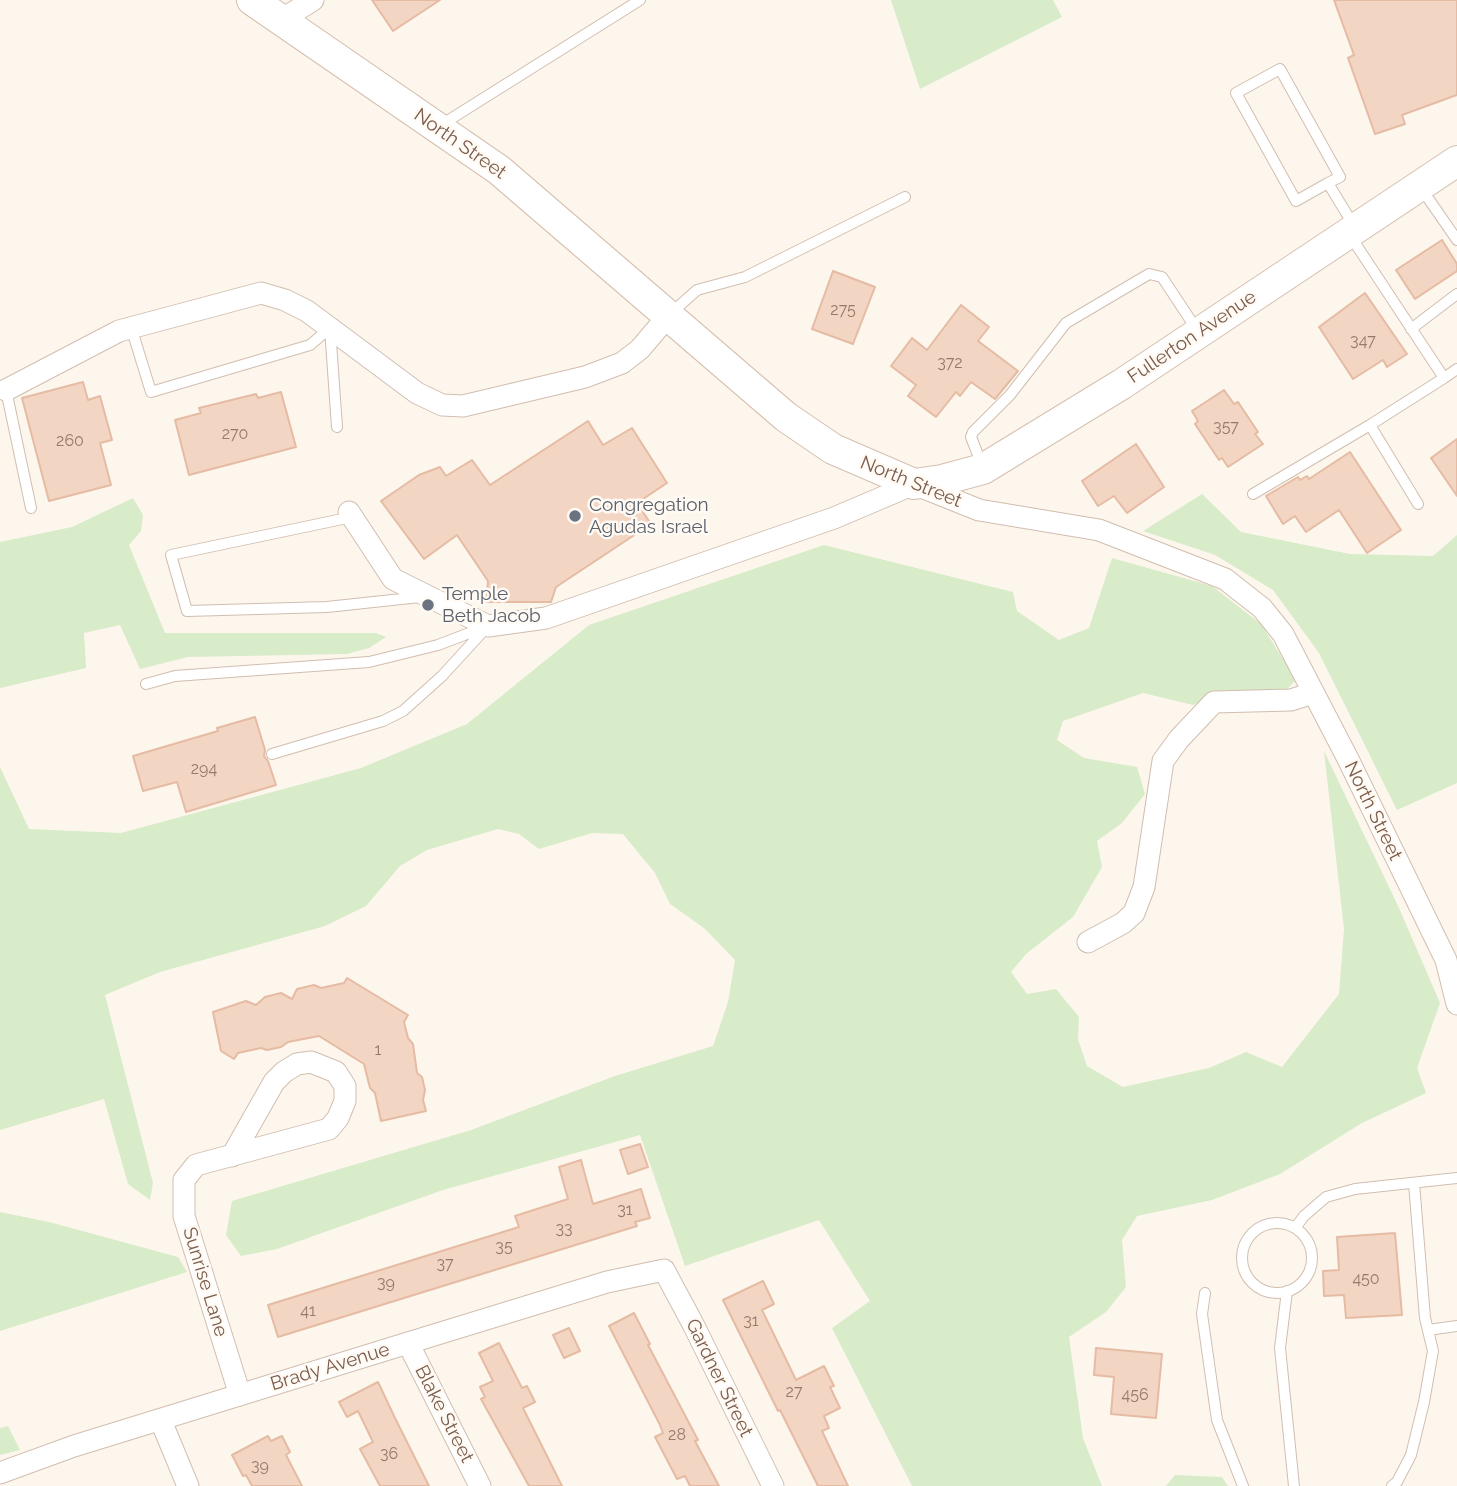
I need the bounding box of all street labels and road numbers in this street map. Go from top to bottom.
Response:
street label: North Street [409,104,511,184]
street label: Fullerton Avenue [1123,286,1261,388]
street label: North Street [857,451,965,513]
street label: North Street [1339,758,1407,864]
street label: Sunrise Lane [177,1224,233,1340]
street label: Gardner Street [681,1315,757,1441]
street label: Brady Avenue [268,1338,392,1396]
street label: Blake Street [410,1361,478,1467]

